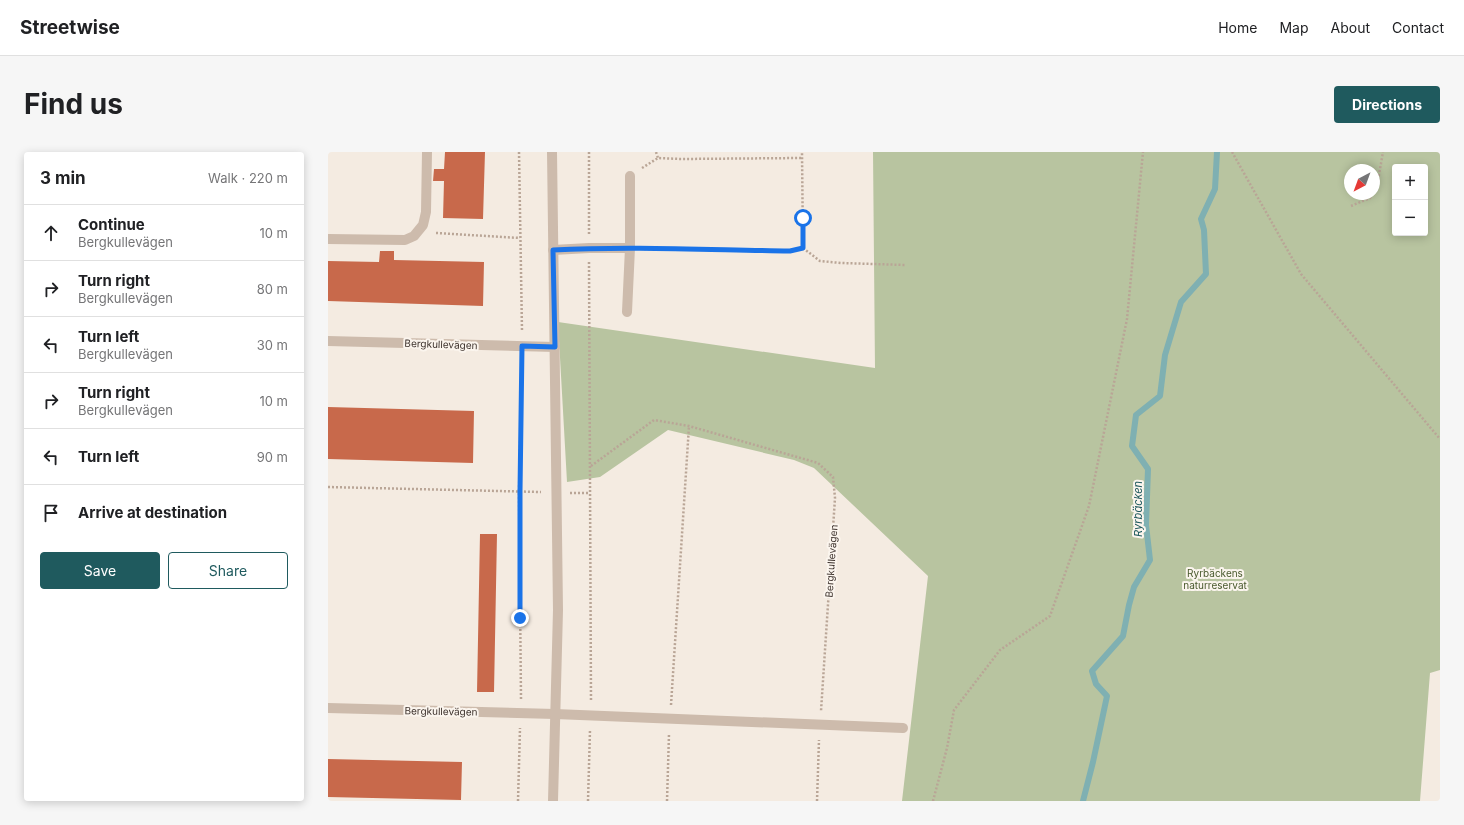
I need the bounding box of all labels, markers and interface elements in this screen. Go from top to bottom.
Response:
text: Streetwise [20,16,120,39]
text: Home [1218,19,1257,36]
text: Map [1279,19,1309,36]
text: About [1331,19,1370,36]
text: Contact [1392,19,1444,36]
button: Directions [1334,86,1440,123]
text: Find us [24,87,123,121]
north arrow [1344,164,1380,200]
map controls [1392,164,1428,236]
button: + [1392,164,1428,200]
text: 3 min [40,168,86,188]
text: Walk · 220 m [208,170,288,186]
button: − [1392,200,1428,236]
route start [794,209,812,227]
text: Continue [78,215,145,234]
icon: ahead [40,222,62,244]
text: 10 m [259,225,288,241]
text: Bergkullevägen [78,234,173,250]
text: Turn right [78,271,150,290]
icon: right [40,278,62,300]
text: 80 m [257,281,288,297]
text: Bergkullevägen [78,290,173,306]
text: Turn left [78,327,139,346]
icon: left [40,334,62,356]
text: 30 m [257,337,288,353]
street label: Bergkullevägen [404,337,478,351]
text: Bergkullevägen [78,346,173,362]
text: Turn right [78,383,150,402]
icon: right [40,390,62,412]
text: 10 m [259,393,288,409]
text: Bergkullevägen [78,402,173,418]
icon: left [40,446,62,468]
text: Turn left [78,447,139,466]
text: 90 m [257,449,288,465]
water label: Ryrbäcken [1131,480,1145,537]
icon: arrive [40,502,62,524]
text: Arrive at destination [78,503,227,522]
street label: Bergkullevägen [822,524,840,598]
button: Save [40,552,160,589]
button: Share [168,552,288,589]
park label: Ryrbäckens naturreservat [1183,567,1248,591]
route end [511,609,529,627]
street label: Bergkullevägen [404,704,478,718]

